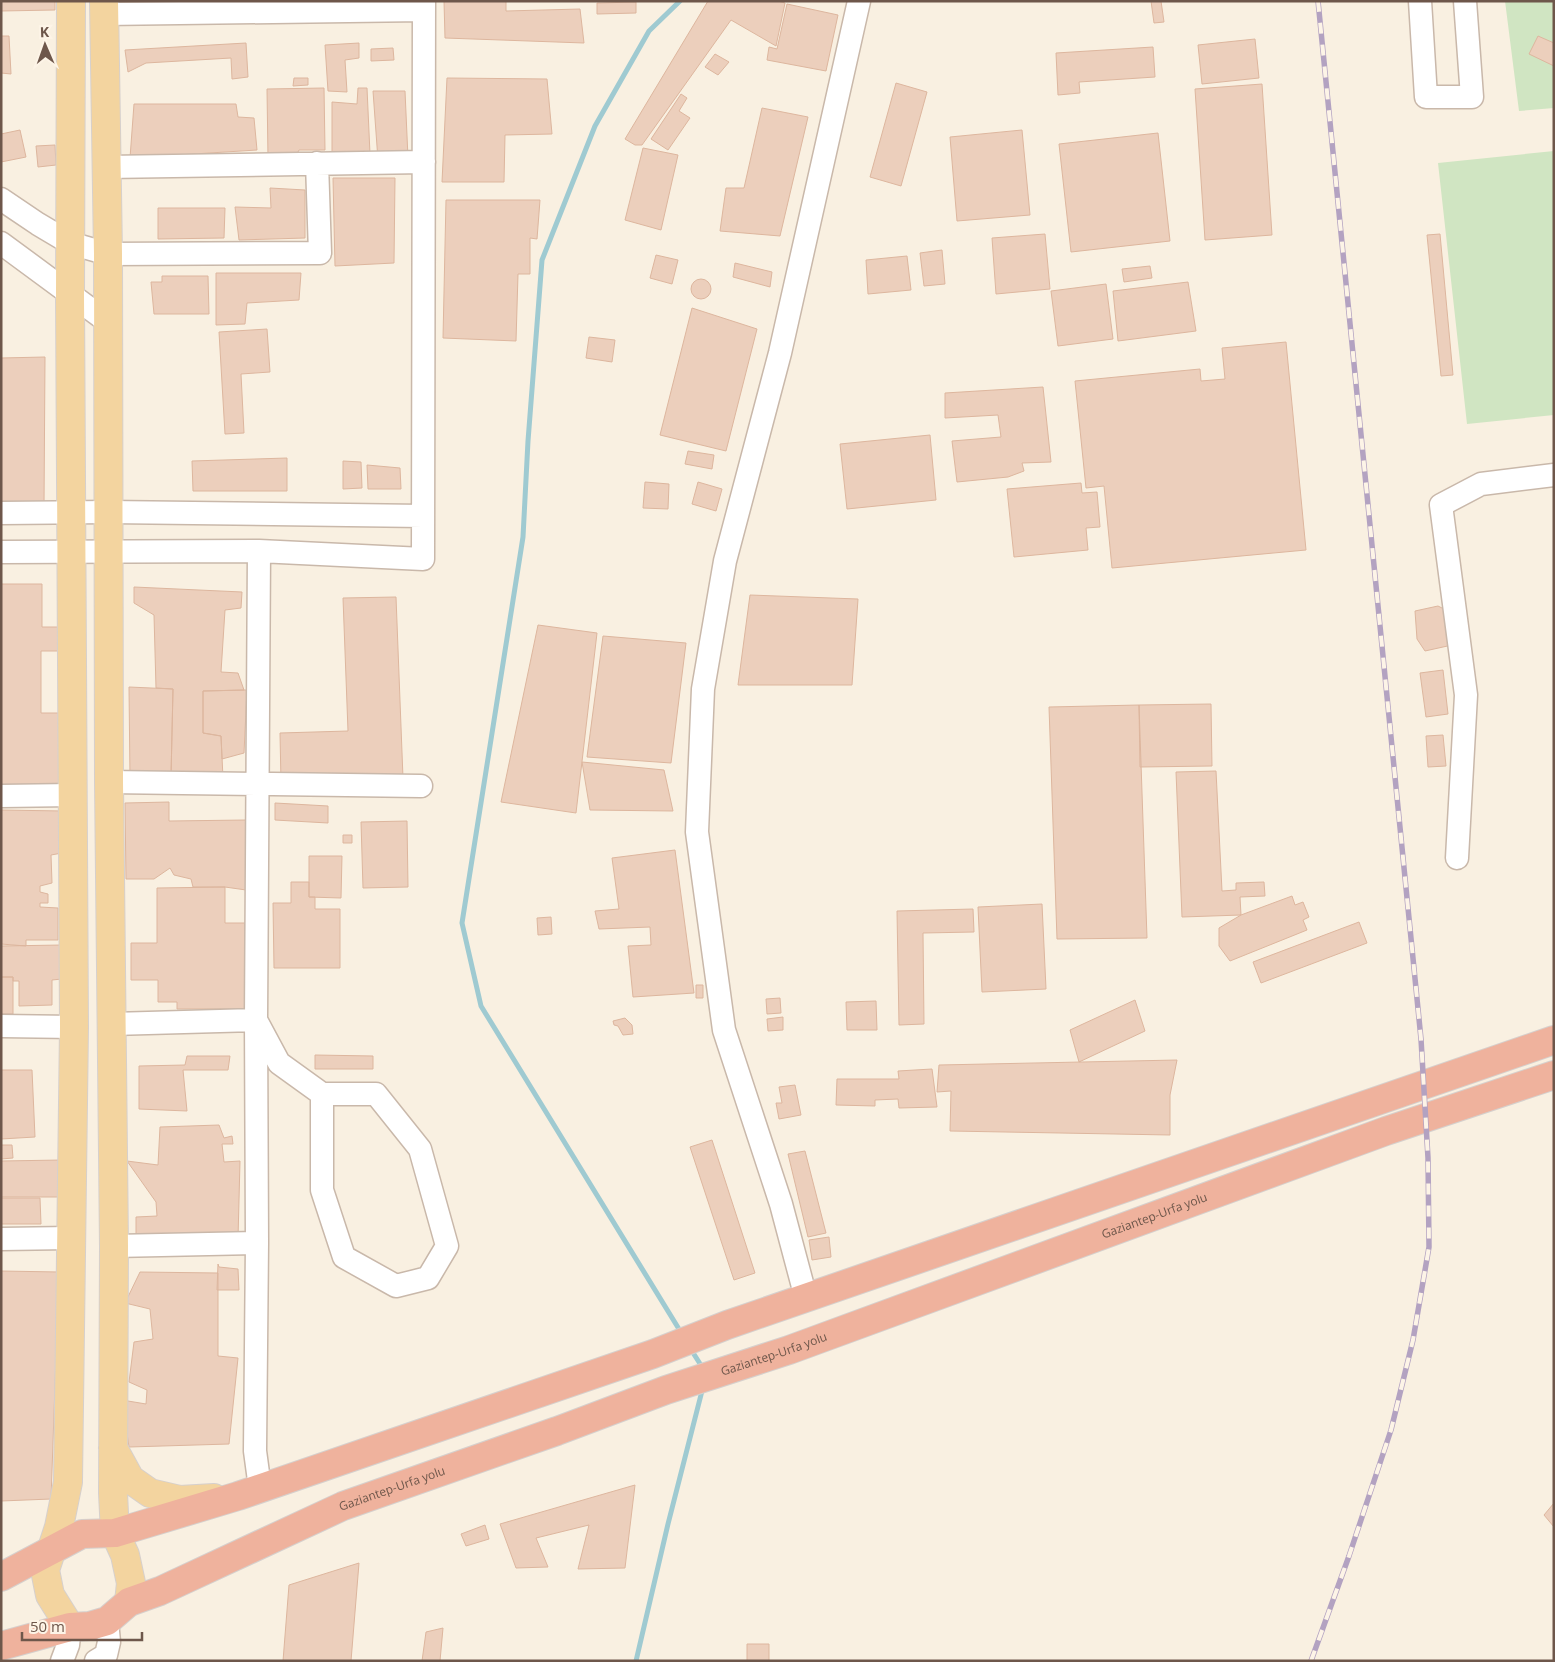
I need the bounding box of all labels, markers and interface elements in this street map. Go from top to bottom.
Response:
north arrow [20,20,70,70]
text: K [40,22,50,41]
street label: Gaziantep-Urfa yolu [1099,1188,1210,1243]
street label: Gaziantep-Urfa yolu [718,1328,829,1380]
street label: Gaziantep-Urfa yolu [336,1462,447,1515]
scale bar [22,1610,142,1642]
text: 50 m [30,1616,65,1636]

